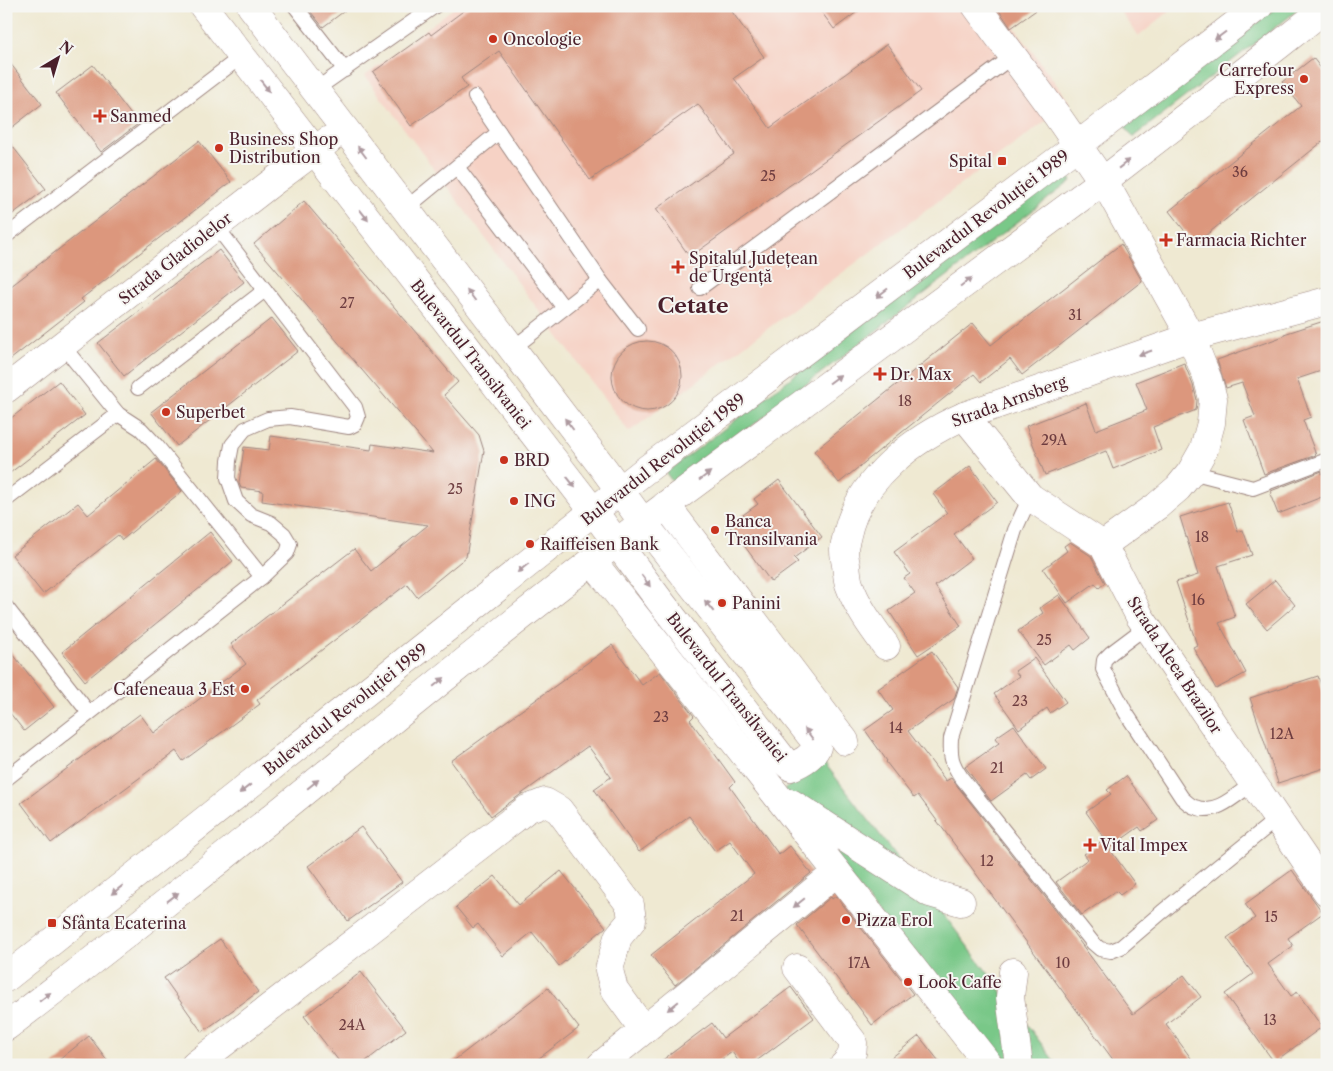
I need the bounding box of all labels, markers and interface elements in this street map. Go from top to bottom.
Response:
place label: Oncologie [503,29,581,49]
one-way arrow [1214,30,1227,41]
north arrow [32,32,82,82]
marker: Oncologie [487,33,499,45]
text: N [56,37,76,59]
place label: Carrefour Express [1219,60,1294,98]
marker: Carrefour Express [1298,73,1310,85]
one-way arrow [260,80,271,93]
place label: Sanmed [110,106,172,126]
marker: Sanmed [94,110,106,122]
place label: Business Shop Distribution [229,129,338,167]
marker: Business Shop Distribution [213,142,225,154]
street label: Bulevardul Revoluției 1989 [899,145,1073,283]
one-way arrow [356,146,367,159]
place label: Spital [949,151,992,171]
marker: Spital [996,155,1008,167]
one-way arrow [1117,159,1130,170]
house number: 36 [1232,163,1248,181]
house number: 25 [760,167,776,185]
street label: Strada Gladiolelor [114,207,236,308]
one-way arrow [359,208,370,221]
place label: Farmacia Richter [1176,230,1307,250]
marker: Farmacia Richter [1160,234,1172,246]
place label: Spitalul Județean de Urgență [689,248,818,286]
marker: Spitalul Județean de Urgență [671,260,685,274]
street label: Bulevardul Transilvaniei [407,275,536,433]
one-way arrow [959,277,972,288]
one-way arrow [466,288,476,302]
one-way arrow [875,288,889,298]
district label: Cetate [657,293,729,318]
house number: 27 [340,294,355,312]
house number: 31 [1068,306,1082,324]
one-way arrow [1137,350,1152,357]
place label: Dr. Max [890,364,952,384]
marker: Dr. Max [874,368,886,380]
street label: Strada Arnsberg [949,371,1070,431]
one-way arrow [829,374,842,384]
street label: Bulevardul Revoluției 1989 [577,389,749,529]
house number: 18 [898,392,912,410]
place label: Superbet [176,402,246,422]
marker: Superbet [160,406,172,418]
one-way arrow [564,418,575,431]
house number: 29A [1041,431,1068,449]
place label: BRD [514,450,550,470]
marker: BRD [498,454,510,466]
one-way arrow [698,471,712,481]
one-way arrow [565,475,576,488]
house number: 25 [447,480,463,498]
place label: ING [524,491,556,511]
marker: ING [508,495,520,507]
place label: Banca Transilvania [725,511,818,549]
marker: Banca Transilvania [709,524,721,536]
house number: 18 [1195,528,1209,546]
place label: Raiffeisen Bank [540,534,659,554]
marker: Raiffeisen Bank [524,538,536,550]
one-way arrow [517,563,530,574]
one-way arrow [640,574,651,587]
house number: 16 [1191,591,1205,609]
place label: Panini [732,593,781,613]
street label: Strada Aleea Brazilor [1123,593,1227,738]
marker: Panini [716,597,728,609]
one-way arrow [704,600,715,613]
street label: Bulevardul Transilvaniei [663,608,792,766]
house number: 25 [1036,631,1052,649]
street label: Bulevardul Revoluției 1989 [259,639,431,779]
one-way arrow [433,676,446,687]
place label: Cafeneaua 3 Est [113,679,235,699]
marker: Cafeneaua 3 Est [239,683,251,695]
house number: 23 [1012,692,1028,710]
house number: 23 [653,708,669,726]
house number: 14 [889,719,903,737]
house number: 12A [1270,725,1295,743]
one-way arrow [804,728,815,741]
house number: 21 [990,759,1004,777]
one-way arrow [306,779,319,790]
one-way arrow [239,783,252,794]
place label: Vital Impex [1099,835,1189,855]
marker: Vital Impex [1084,839,1096,851]
house number: 12 [980,852,994,870]
one-way arrow [111,884,124,895]
one-way arrow [166,892,179,903]
one-way arrow [793,897,806,908]
house number: 21 [730,907,744,925]
house number: 15 [1264,908,1278,926]
place label: Pizza Erol [856,910,933,930]
place label: Sfânta Ecaterina [62,913,187,933]
marker: Pizza Erol [840,914,852,926]
marker: Sfânta Ecaterina [46,917,58,929]
house number: 17A [848,954,871,972]
house number: 10 [1056,954,1070,972]
place label: Look Caffe [918,972,1002,992]
marker: Look Caffe [902,976,914,988]
one-way arrow [38,992,52,1002]
one-way arrow [667,1000,680,1011]
house number: 13 [1263,1011,1277,1029]
house number: 24A [339,1016,366,1034]

